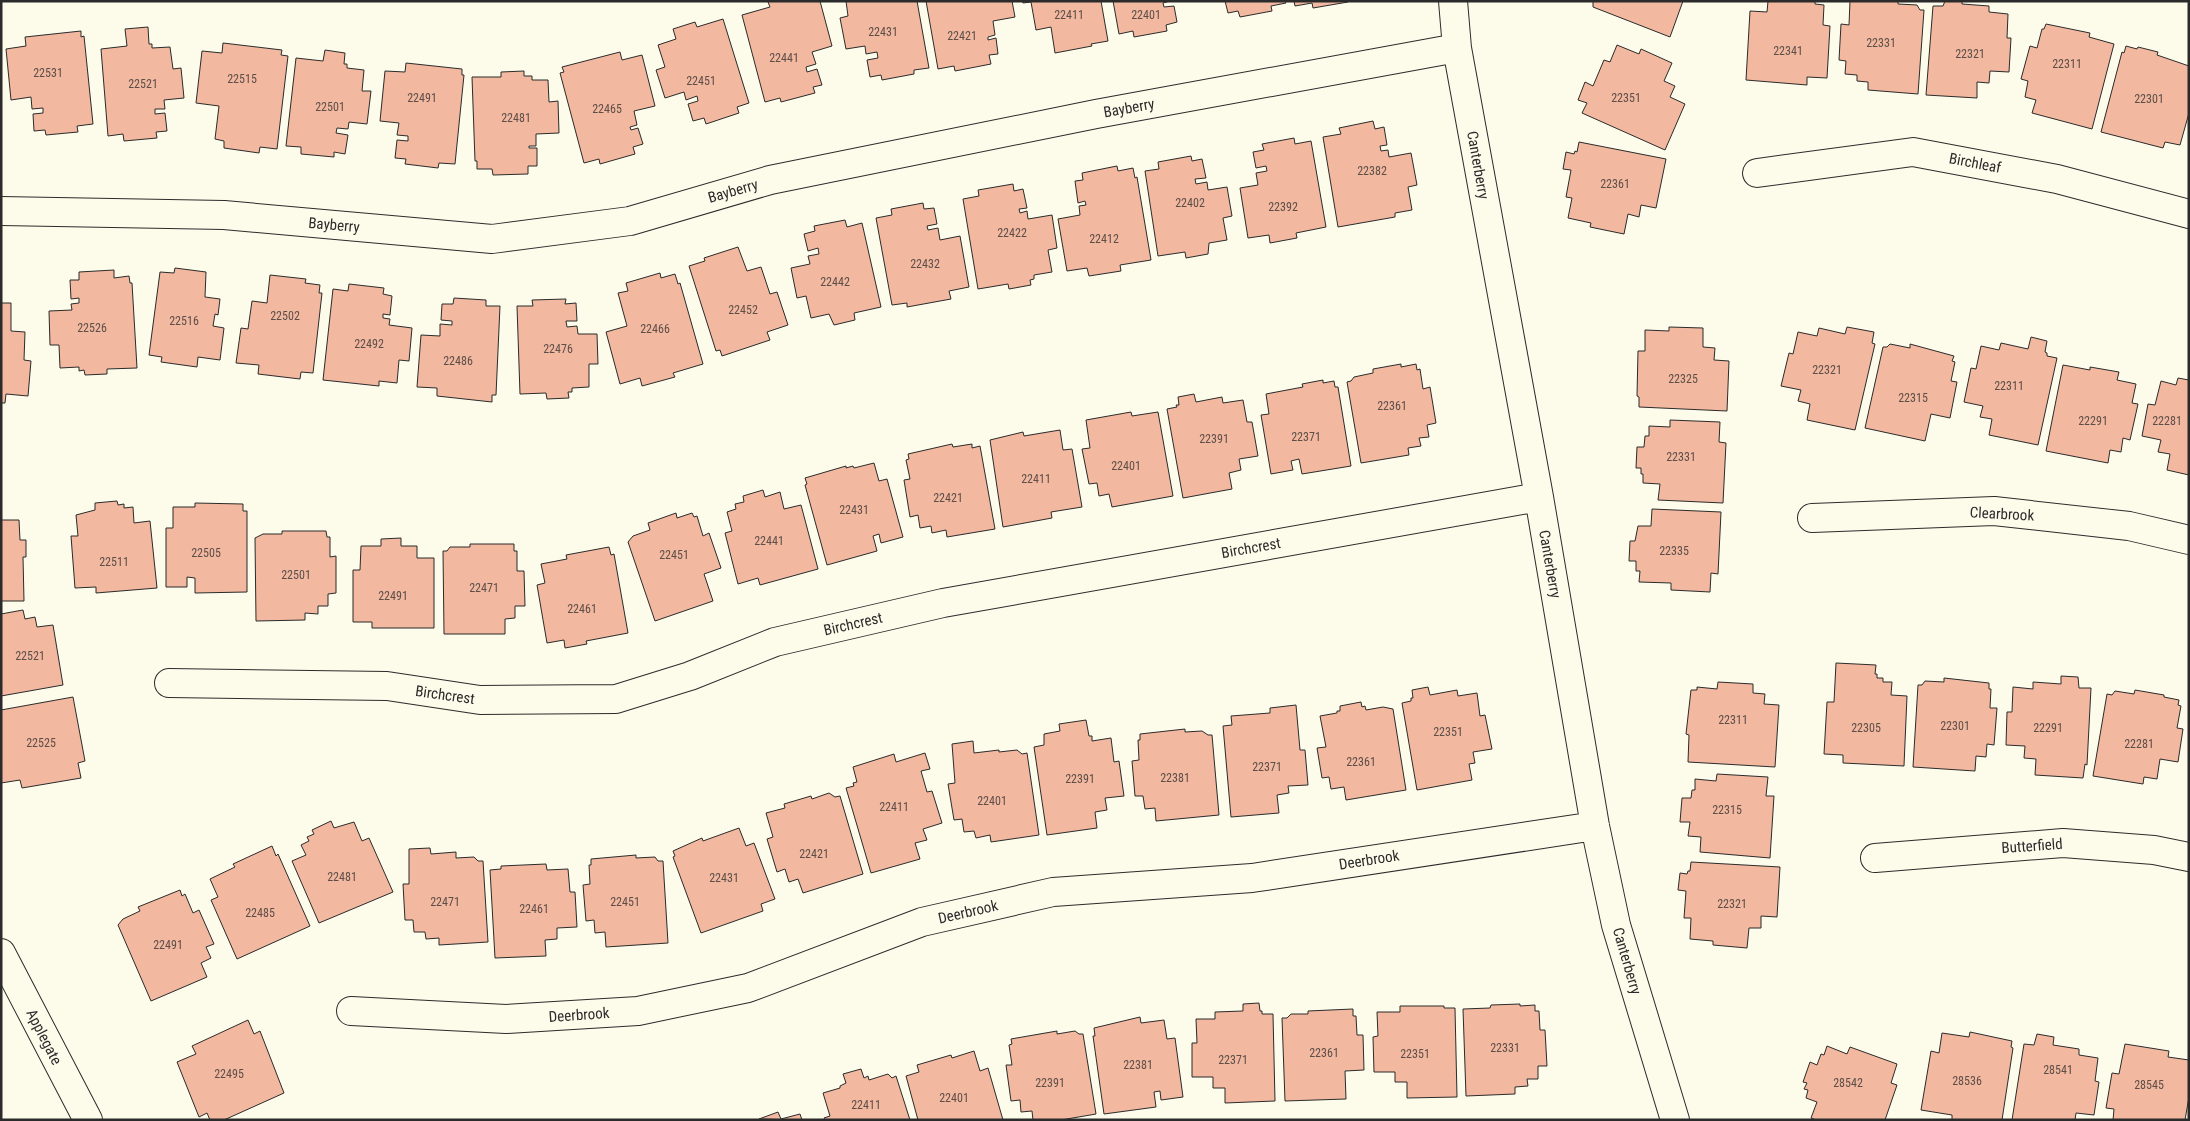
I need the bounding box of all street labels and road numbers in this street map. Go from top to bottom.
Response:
street label: Bayberry [1102,95,1156,121]
street label: Canterberry [1463,129,1493,201]
street label: Birchleaf [1947,149,2003,177]
street label: Bayberry [706,175,760,207]
street label: Bayberry [308,214,360,236]
street label: Clearbrook [1969,503,2035,525]
street label: Canterberry [1535,528,1565,600]
street label: Birchcrest [1220,534,1282,562]
street label: Birchcrest [822,608,884,640]
street label: Birchcrest [414,682,476,708]
street label: Butterfield [2001,835,2063,857]
street label: Deerbrook [1338,846,1401,874]
street label: Deerbrook [936,896,1000,928]
street label: Canterberry [1609,925,1645,997]
street label: Deerbrook [548,1004,610,1026]
street label: Applegate [22,1006,66,1068]

